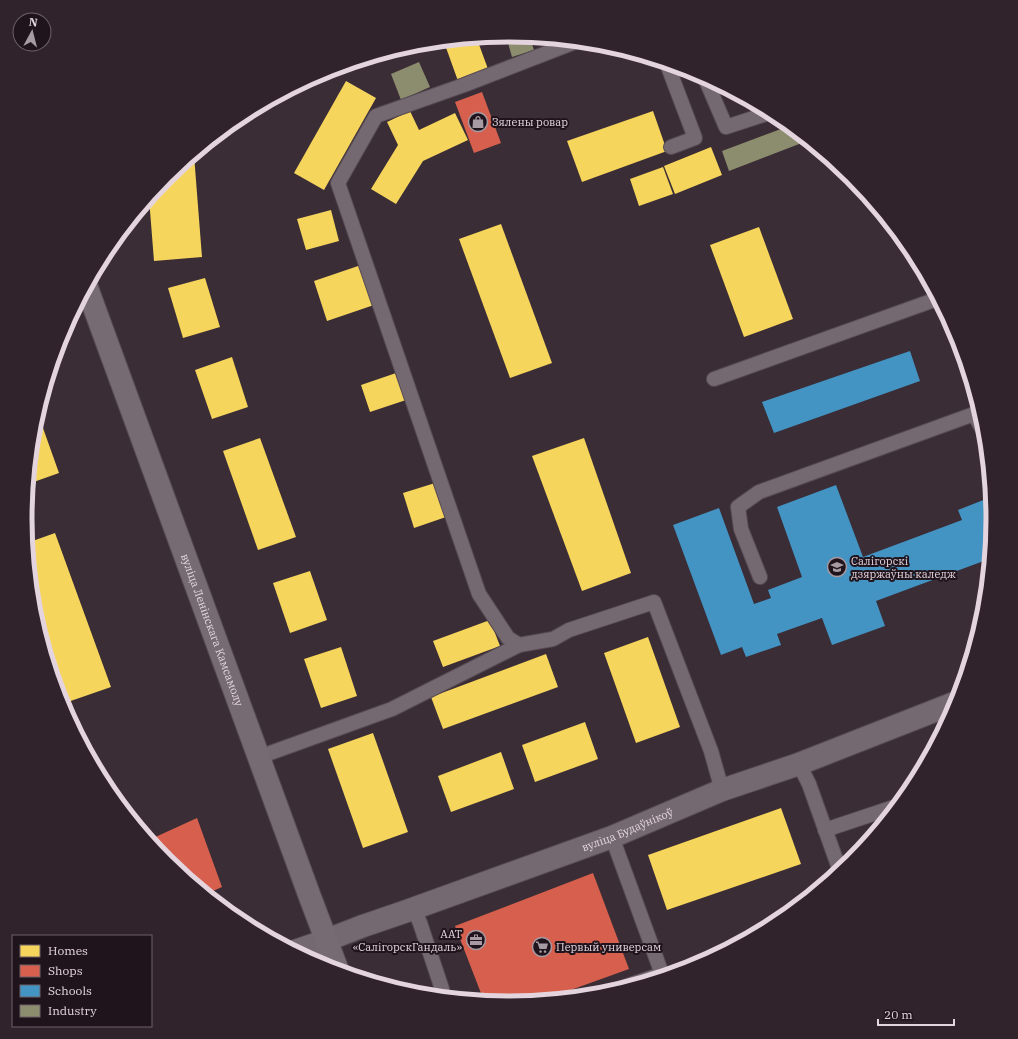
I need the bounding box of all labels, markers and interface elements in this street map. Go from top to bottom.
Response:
north arrow [12,12,52,52]
text: N [28,15,39,30]
shop icon: Зялены ровар [467,111,489,133]
place label: Зялены ровар [492,115,568,129]
street label: вуліца Ленінскага Камсамолу [178,552,247,708]
place label: Салігорскі дзяржаўны каледж [851,554,956,581]
school or university icon: Салігорскі дзяржаўны каледж [826,556,848,578]
street label: вуліца Будаўнікоў [580,805,675,854]
place label: ААТ «СалігорскГандаль» [353,927,462,954]
office icon: ААТ «СалігорскГандаль» [465,929,487,951]
legend [12,935,152,1027]
supermarket icon: Первый универсам [531,936,553,958]
place label: Первый универсам [556,940,661,954]
text: Homes [48,943,88,958]
text: Shops [48,963,83,978]
text: Schools [48,983,92,998]
scale bar [878,1001,954,1027]
text: Industry [48,1003,97,1018]
text: 20 m [884,1007,913,1022]

